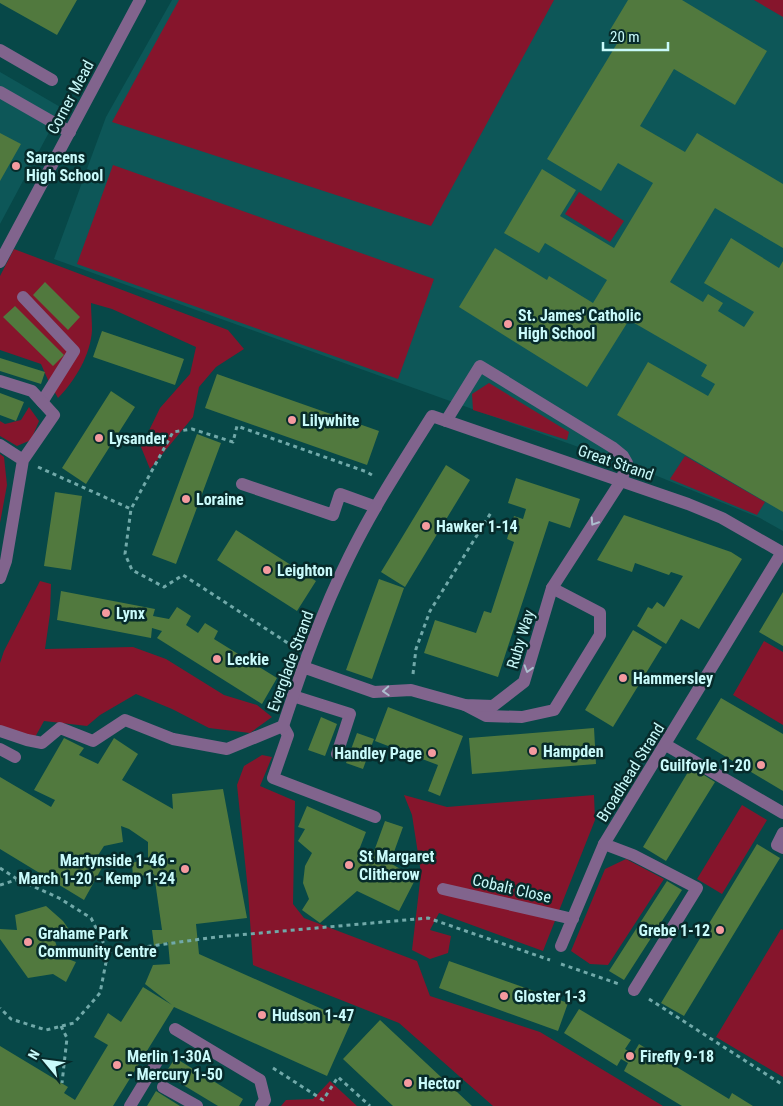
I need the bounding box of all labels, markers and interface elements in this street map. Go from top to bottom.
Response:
scale bar [603,20,668,52]
text: 20 m [610,28,640,46]
street label: Corner Mead [43,57,98,137]
place label: Saracens High School [26,148,103,185]
marker: Saracens High School [10,160,22,172]
place label: St. James' Catholic High School [518,306,641,343]
marker: St. James' Catholic High School [502,318,514,330]
place label: Lilywhite [302,411,360,430]
marker: Lilywhite [286,414,298,426]
place label: Lysander [109,429,166,448]
marker: Lysander [93,432,105,444]
street label: Great Strand [576,441,656,484]
place label: Loraine [196,490,244,509]
marker: Loraine [180,493,192,505]
place label: Hawker 1-14 [436,517,518,536]
one-way arrow [591,517,601,526]
marker: Hawker 1-14 [420,520,432,532]
place label: Leighton [277,561,333,580]
marker: Leighton [261,564,273,576]
place label: Lynx [116,604,146,623]
marker: Lynx [100,607,112,619]
street label: Ruby Way [503,607,539,671]
street label: Everglade Strand [263,608,318,714]
place label: Leckie [227,650,269,669]
marker: Leckie [211,653,223,665]
one-way arrow [524,664,534,672]
place label: Hammersley [633,669,713,688]
marker: Hammersley [617,672,629,684]
one-way arrow [381,686,389,697]
street label: Broadhead Strand [593,720,668,825]
place label: Hampden [543,742,604,761]
place label: Handley Page [334,744,422,763]
marker: Hampden [527,745,539,757]
marker: Handley Page [426,747,438,759]
place label: Guilfoyle 1-20 [660,756,751,775]
marker: Guilfoyle 1-20 [755,759,767,771]
place label: St Margaret Clitherow [359,847,434,884]
place label: Martynside 1-46 - March 1-20 - Kemp 1-24 [18,851,175,888]
marker: St Margaret Clitherow [343,859,355,871]
marker: Martynside 1-46 - March 1-20 - Kemp 1-24 [179,863,191,875]
street label: Cobalt Close [471,870,553,907]
place label: Grebe 1-12 [639,921,710,940]
place label: Grahame Park Community Centre [38,924,157,961]
marker: Grebe 1-12 [714,924,726,936]
marker: Grahame Park Community Centre [22,936,34,948]
place label: Gloster 1-3 [514,987,586,1006]
marker: Gloster 1-3 [498,990,510,1002]
place label: Hudson 1-47 [272,1006,354,1025]
marker: Hudson 1-47 [256,1009,268,1021]
north arrow [20,1036,70,1086]
text: N [25,1047,43,1062]
place label: Merlin 1-30A - Mercury 1-50 [127,1047,223,1084]
place label: Firefly 9-18 [640,1047,714,1066]
marker: Firefly 9-18 [624,1050,636,1062]
marker: Merlin 1-30A - Mercury 1-50 [111,1059,123,1071]
place label: Hector [418,1074,461,1093]
marker: Hector [402,1077,414,1089]

